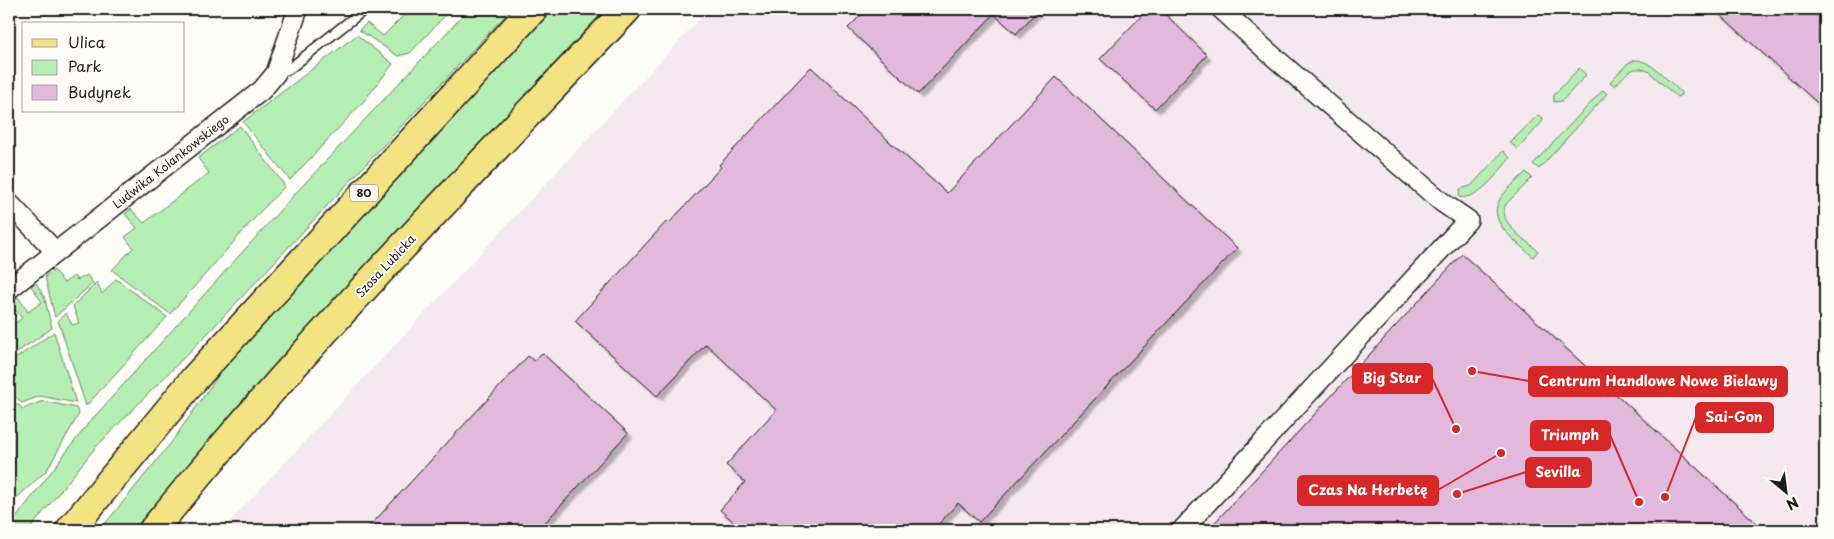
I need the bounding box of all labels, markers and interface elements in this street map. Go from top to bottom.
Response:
legend [22,22,185,112]
text: Ulica [68,30,106,53]
text: Park [68,54,102,77]
text: Budynek [68,80,131,103]
street label: Ludwika Kolankowskiego [108,110,233,212]
road number: 80 [350,184,378,202]
street label: Szosa Lubicka [351,229,420,301]
callout: Big Star [1353,364,1432,393]
text: Big Star [1363,367,1422,388]
callout: Centrum Handlowe Nowe Bielawy [1529,367,1787,396]
text: Centrum Handlowe Nowe Bielawy [1539,370,1777,391]
callout: Sai-Gon [1696,403,1773,432]
text: Sai-Gon [1705,406,1763,427]
callout: Triumph [1531,421,1610,450]
text: Triumph [1541,424,1599,445]
callout: Sevilla [1526,458,1591,487]
text: Sevilla [1535,461,1581,482]
north arrow [1762,466,1812,516]
callout: Czas Na Herbetę [1298,476,1438,505]
text: Czas Na Herbetę [1308,479,1428,500]
text: N [1783,492,1802,516]

